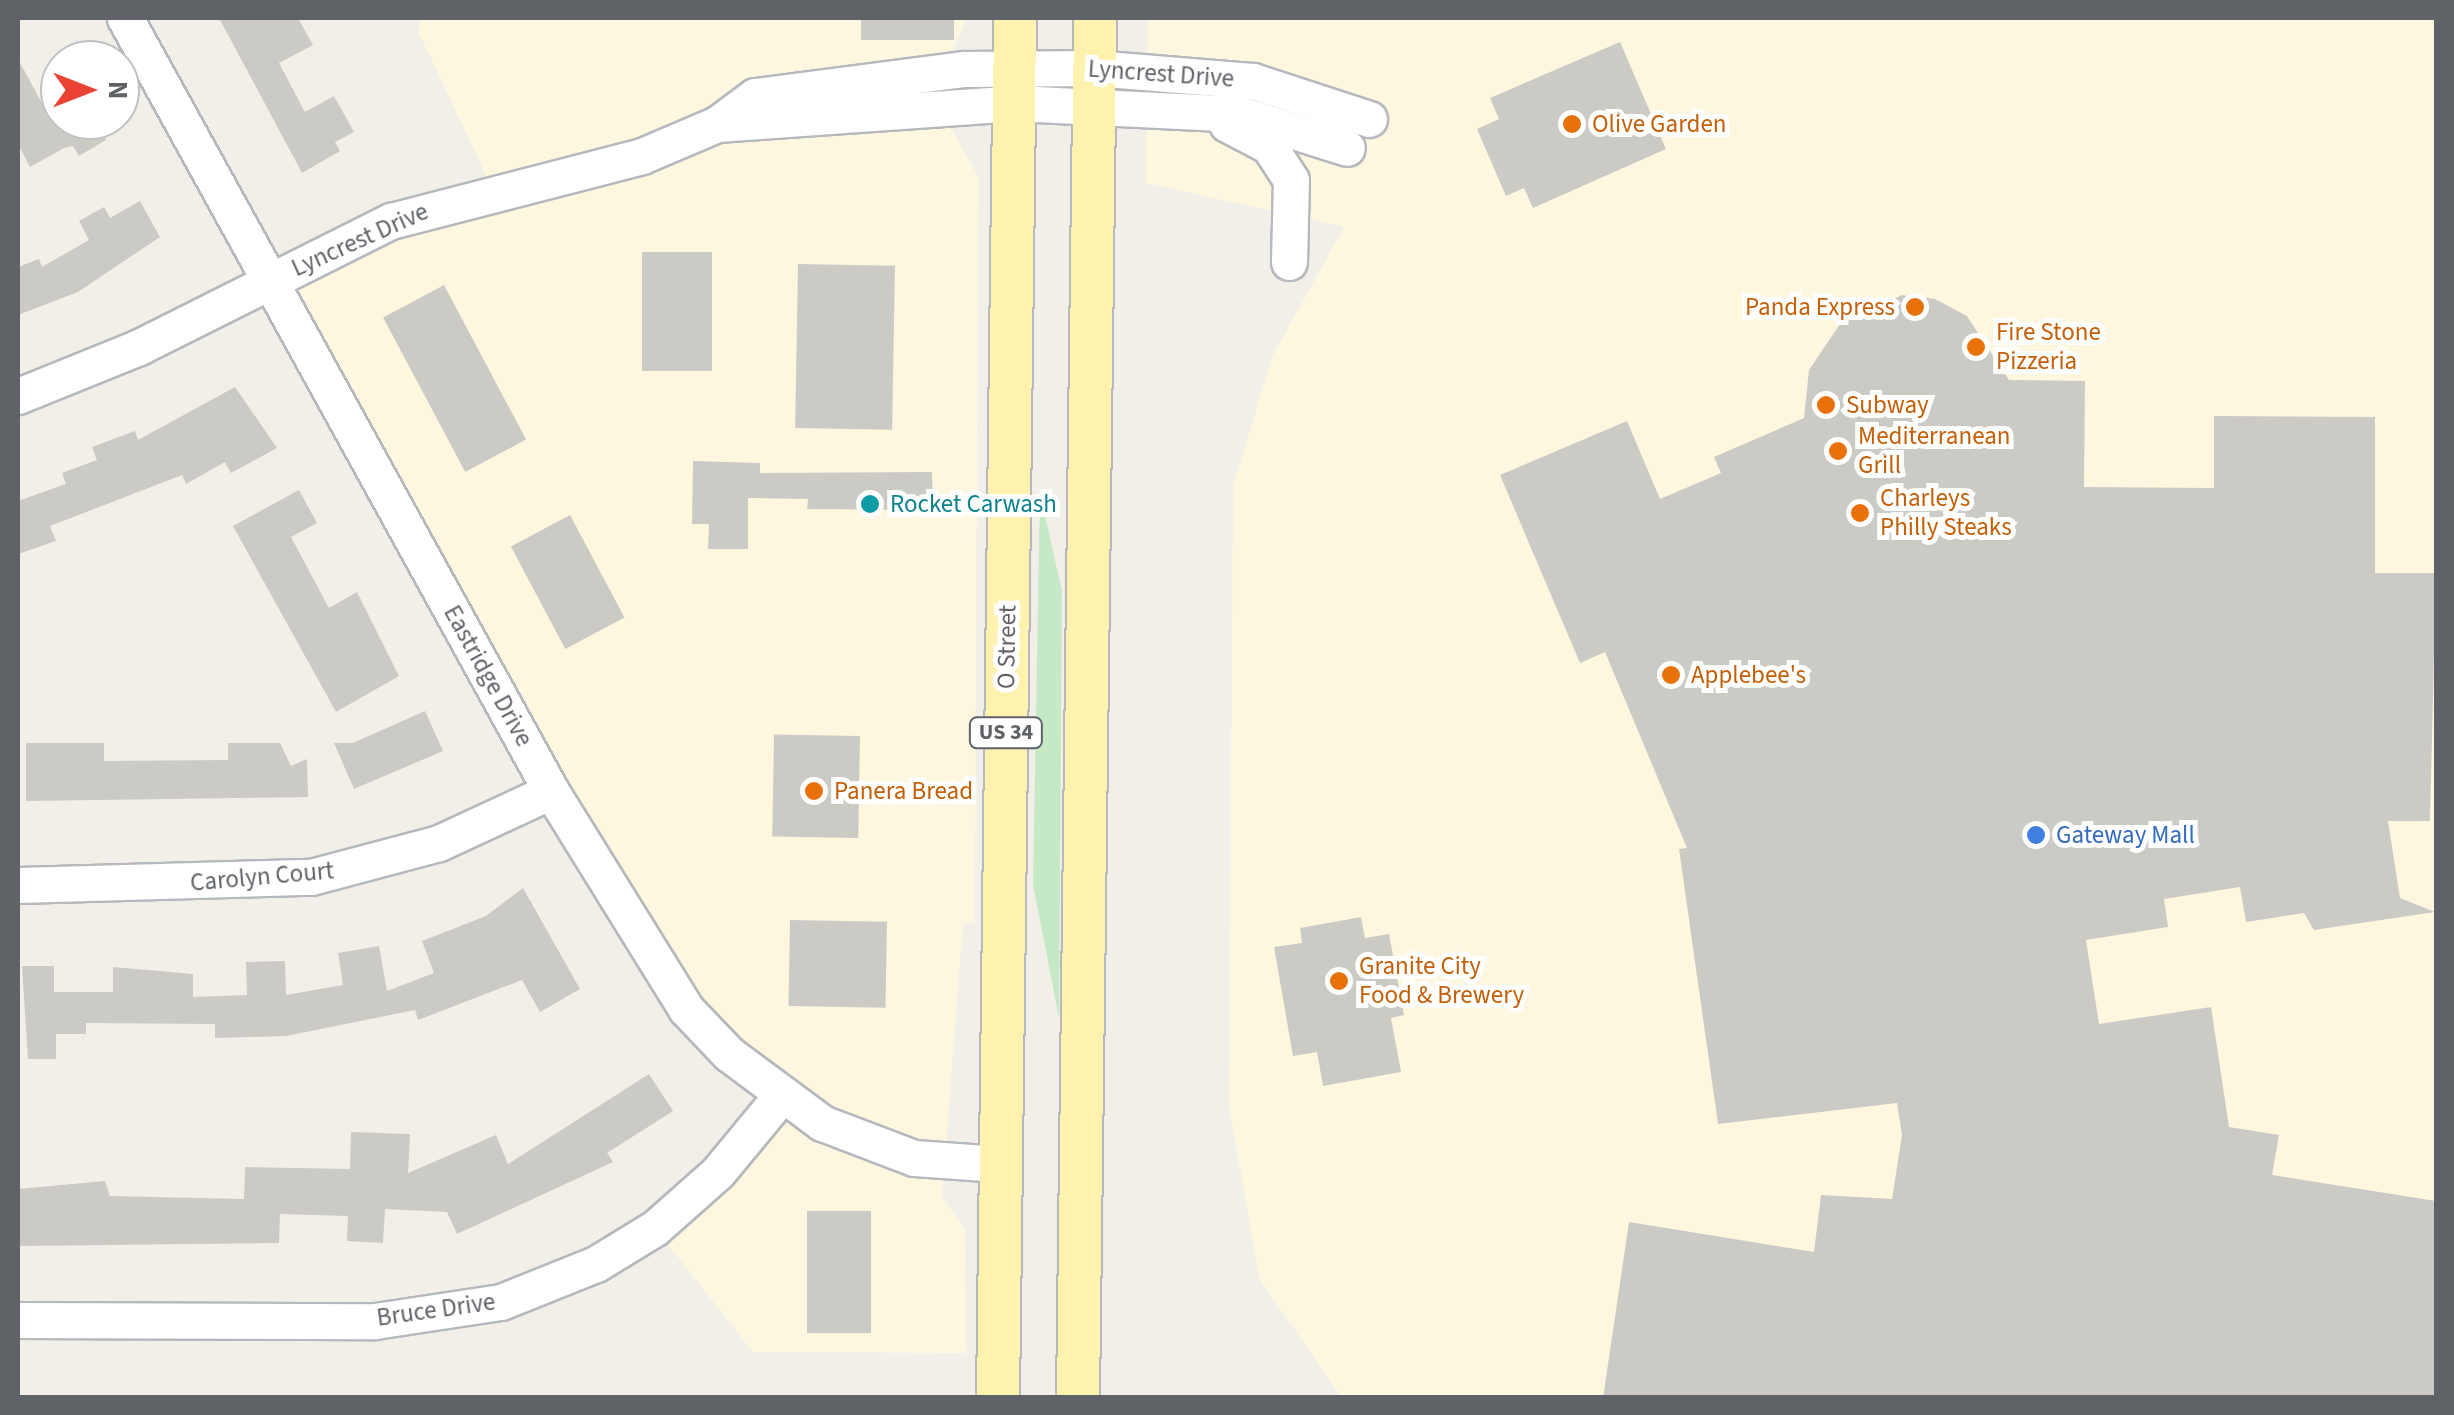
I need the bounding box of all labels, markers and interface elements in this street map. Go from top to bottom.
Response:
north arrow [40,40,140,140]
street label: Lyncrest Drive [1087,54,1235,94]
text: N [98,81,138,99]
place label: Olive Garden [1592,109,1727,139]
marker: Olive Garden [1561,113,1583,135]
street label: Lyncrest Drive [287,197,433,283]
place label: Panda Express [1745,292,1895,322]
marker: Panda Express [1904,296,1926,318]
place label: Fire Stone Pizzeria [1996,318,2101,377]
marker: Fire Stone Pizzeria [1965,336,1987,358]
place label: Subway [1846,390,1929,420]
marker: Subway [1815,394,1837,416]
place label: Mediterranean Grill [1858,422,2010,481]
marker: Mediterranean Grill [1827,440,1849,462]
place label: Charleys Philly Steaks [1880,484,2012,543]
place label: Rocket Carwash [890,489,1057,519]
marker: Rocket Carwash [859,493,881,515]
marker: Charleys Philly Steaks [1849,502,1871,524]
street label: Eastridge Drive [437,600,539,752]
street label: O Street [991,605,1023,689]
place label: Applebee's [1691,660,1806,690]
marker: Applebee's [1660,664,1682,686]
road number: US 34 [968,716,1044,750]
place label: Panera Bread [834,776,973,806]
marker: Panera Bread [803,780,825,802]
place label: Gateway Mall [2056,820,2195,850]
marker: Gateway Mall [2025,824,2047,846]
street label: Carolyn Court [189,856,335,898]
place label: Granite City Food & Brewery [1359,952,1524,1011]
marker: Granite City Food & Brewery [1328,970,1350,992]
street label: Bruce Drive [375,1287,497,1333]

